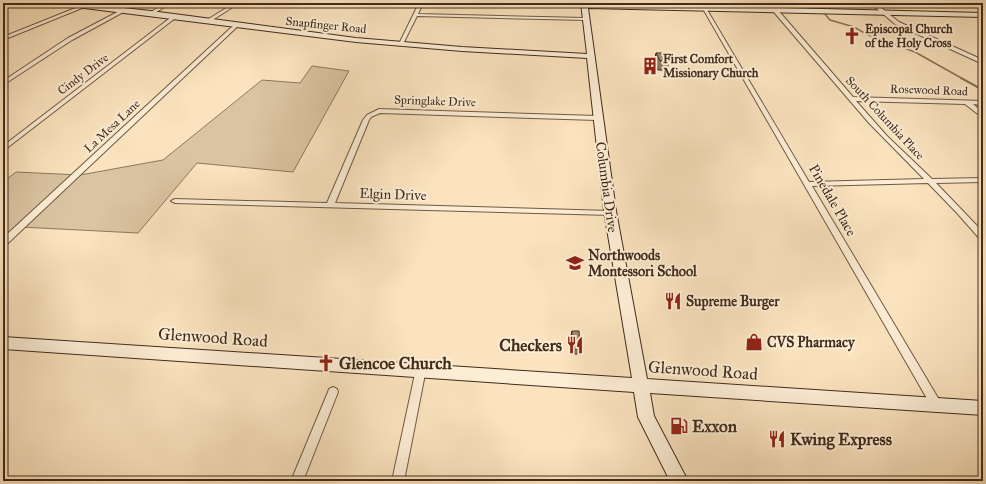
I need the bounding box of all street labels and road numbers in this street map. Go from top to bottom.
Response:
street label: Snapfinger Road [285,14,367,37]
street label: Cindy Drive [55,50,111,98]
street label: South Columbia Place [843,73,927,163]
street label: Rosewood Road [890,82,968,98]
street label: Springlake Drive [394,93,476,110]
street label: La Mesa Lane [81,97,143,155]
street label: Columbia Drive [592,141,621,234]
street label: Pinedale Place [805,161,860,239]
street label: Elgin Drive [359,185,427,204]
street label: Glenwood Road [157,323,269,352]
street label: Glenwood Road [647,356,759,385]

